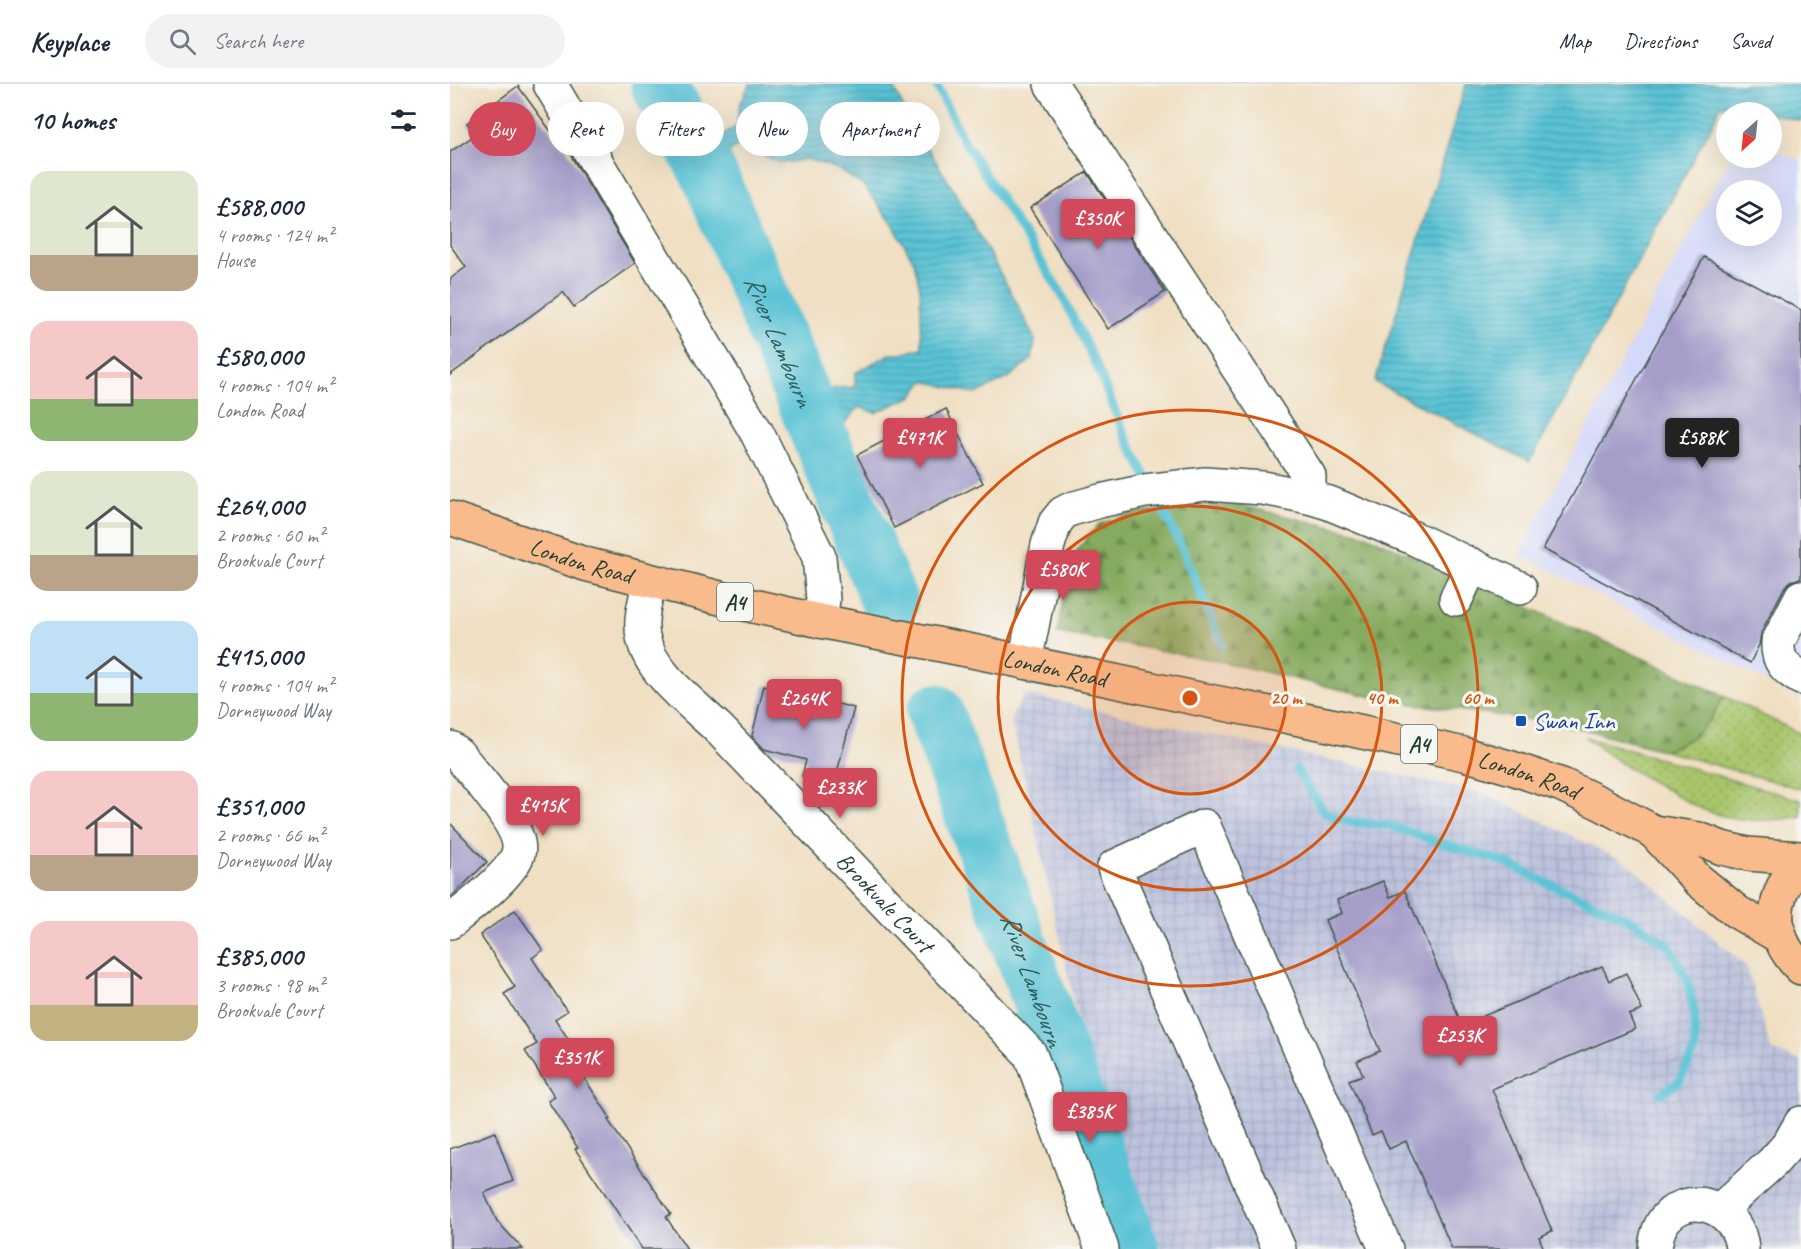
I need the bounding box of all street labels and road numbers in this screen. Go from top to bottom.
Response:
street label: London Road [526,531,639,591]
road number: A4 [717,583,753,621]
street label: London Road [1000,643,1113,695]
road number: A4 [1401,725,1437,763]
street label: London Road [1475,744,1588,808]
street label: Brookvale Court [830,846,942,961]

